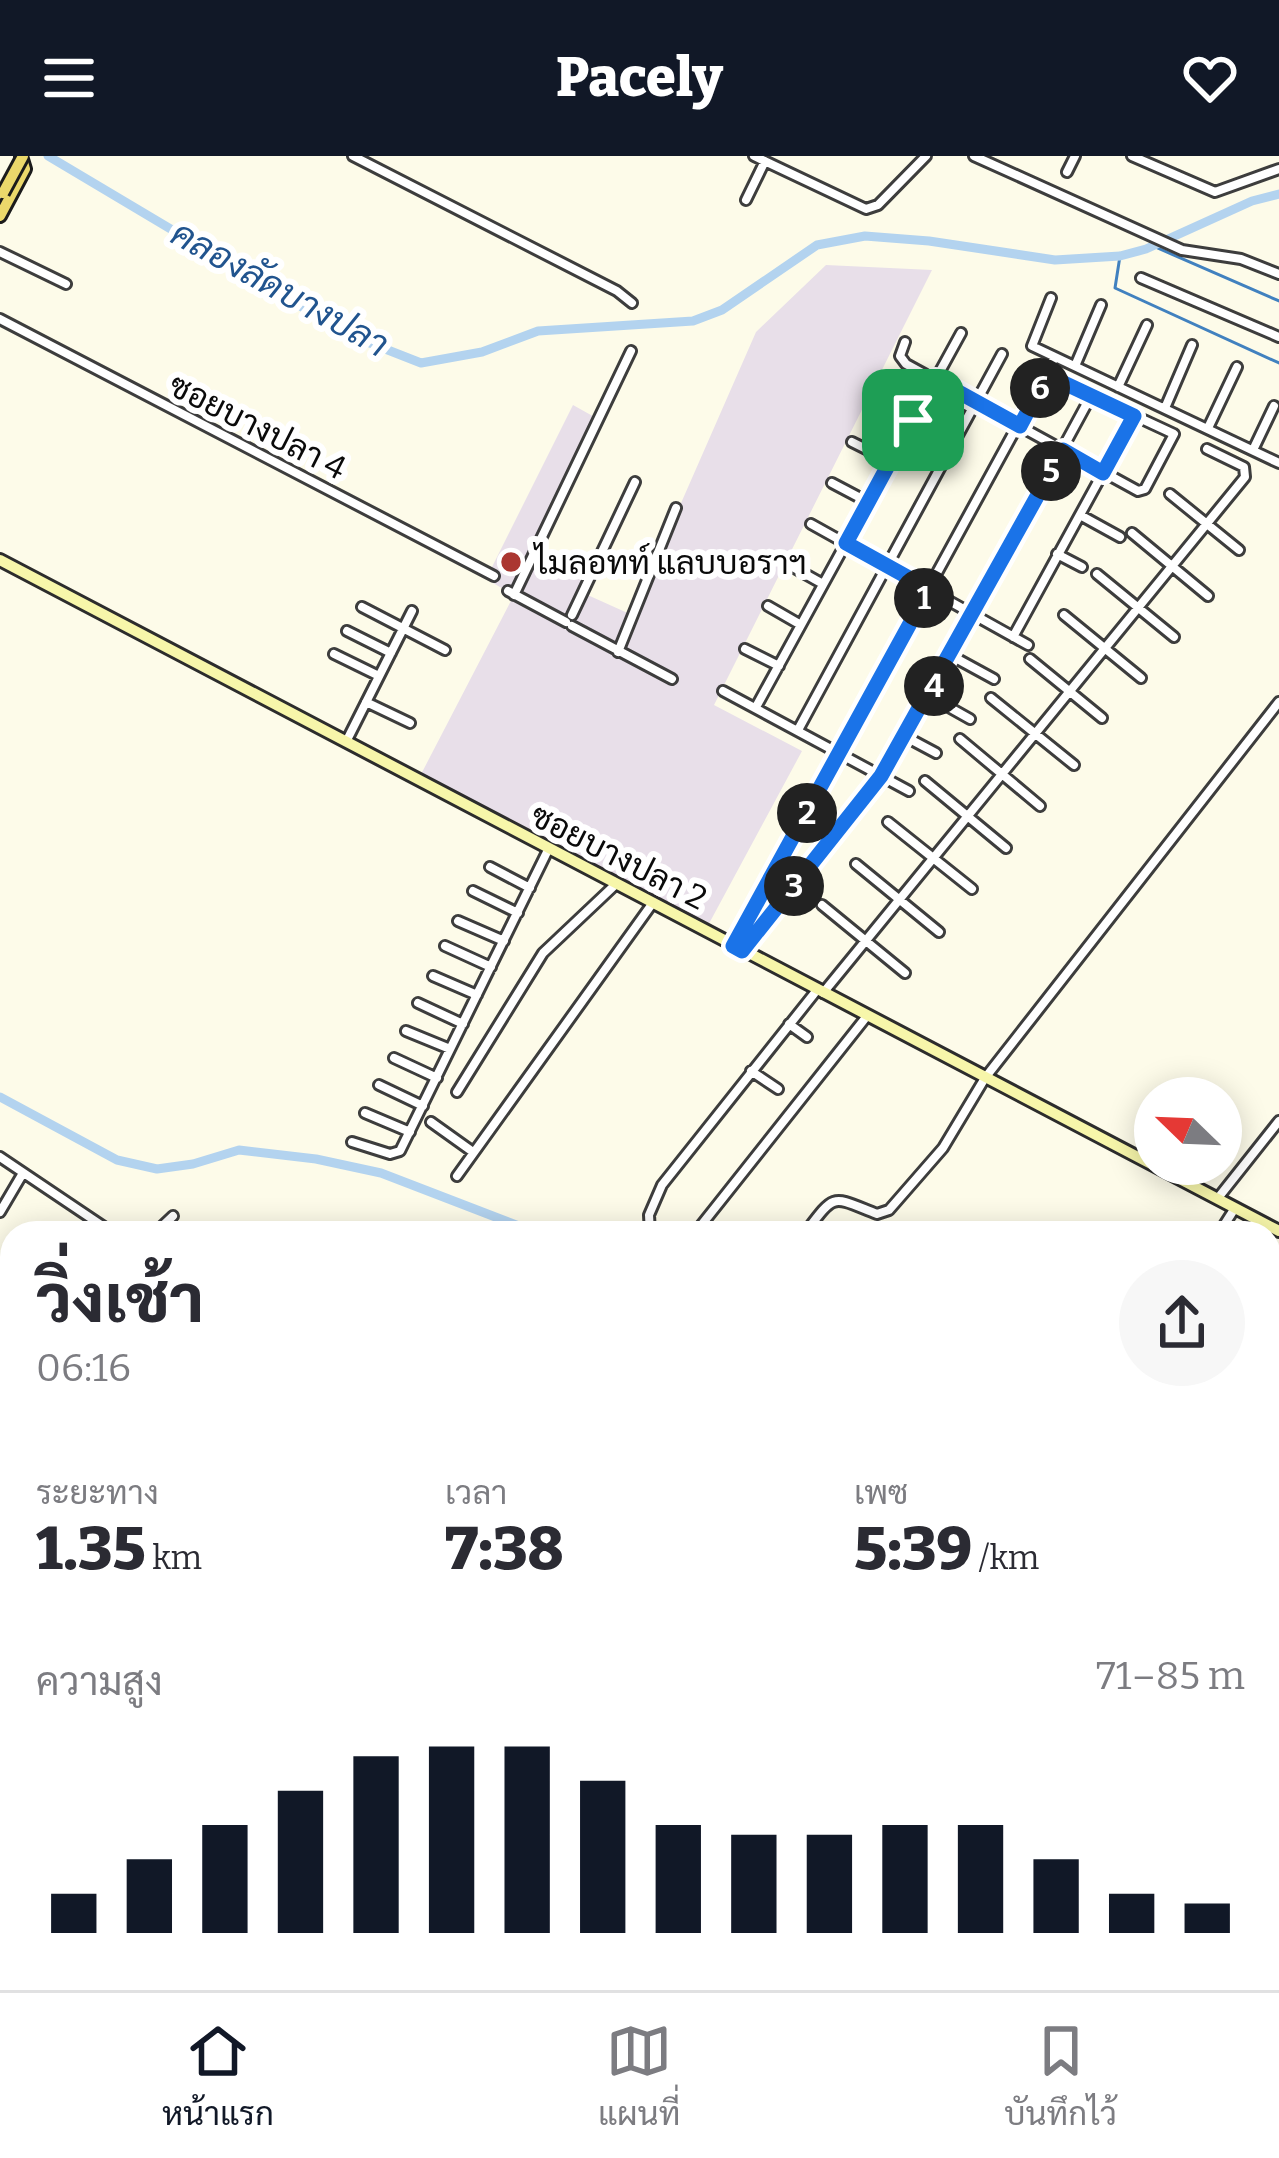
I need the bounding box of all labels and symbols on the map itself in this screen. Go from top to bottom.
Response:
water label: คลองลัดบางปลา [163,211,396,367]
pin: 6 [1010,358,1070,418]
street label: ซอยบางปลา 4 [162,365,353,489]
pin [862,369,964,471]
pin: 5 [1021,441,1081,501]
place label: ไมลอทท์ แลบบอราฯ [532,542,807,583]
marker: ไมลอทท์ แลบบอราฯ [498,549,524,575]
pin: 1 [894,568,954,628]
pin: 4 [904,656,964,716]
pin: 2 [777,783,837,843]
street label: ซอยบางปลา 2 [524,795,713,918]
pin: 3 [764,856,824,916]
north arrow [1134,1077,1242,1185]

